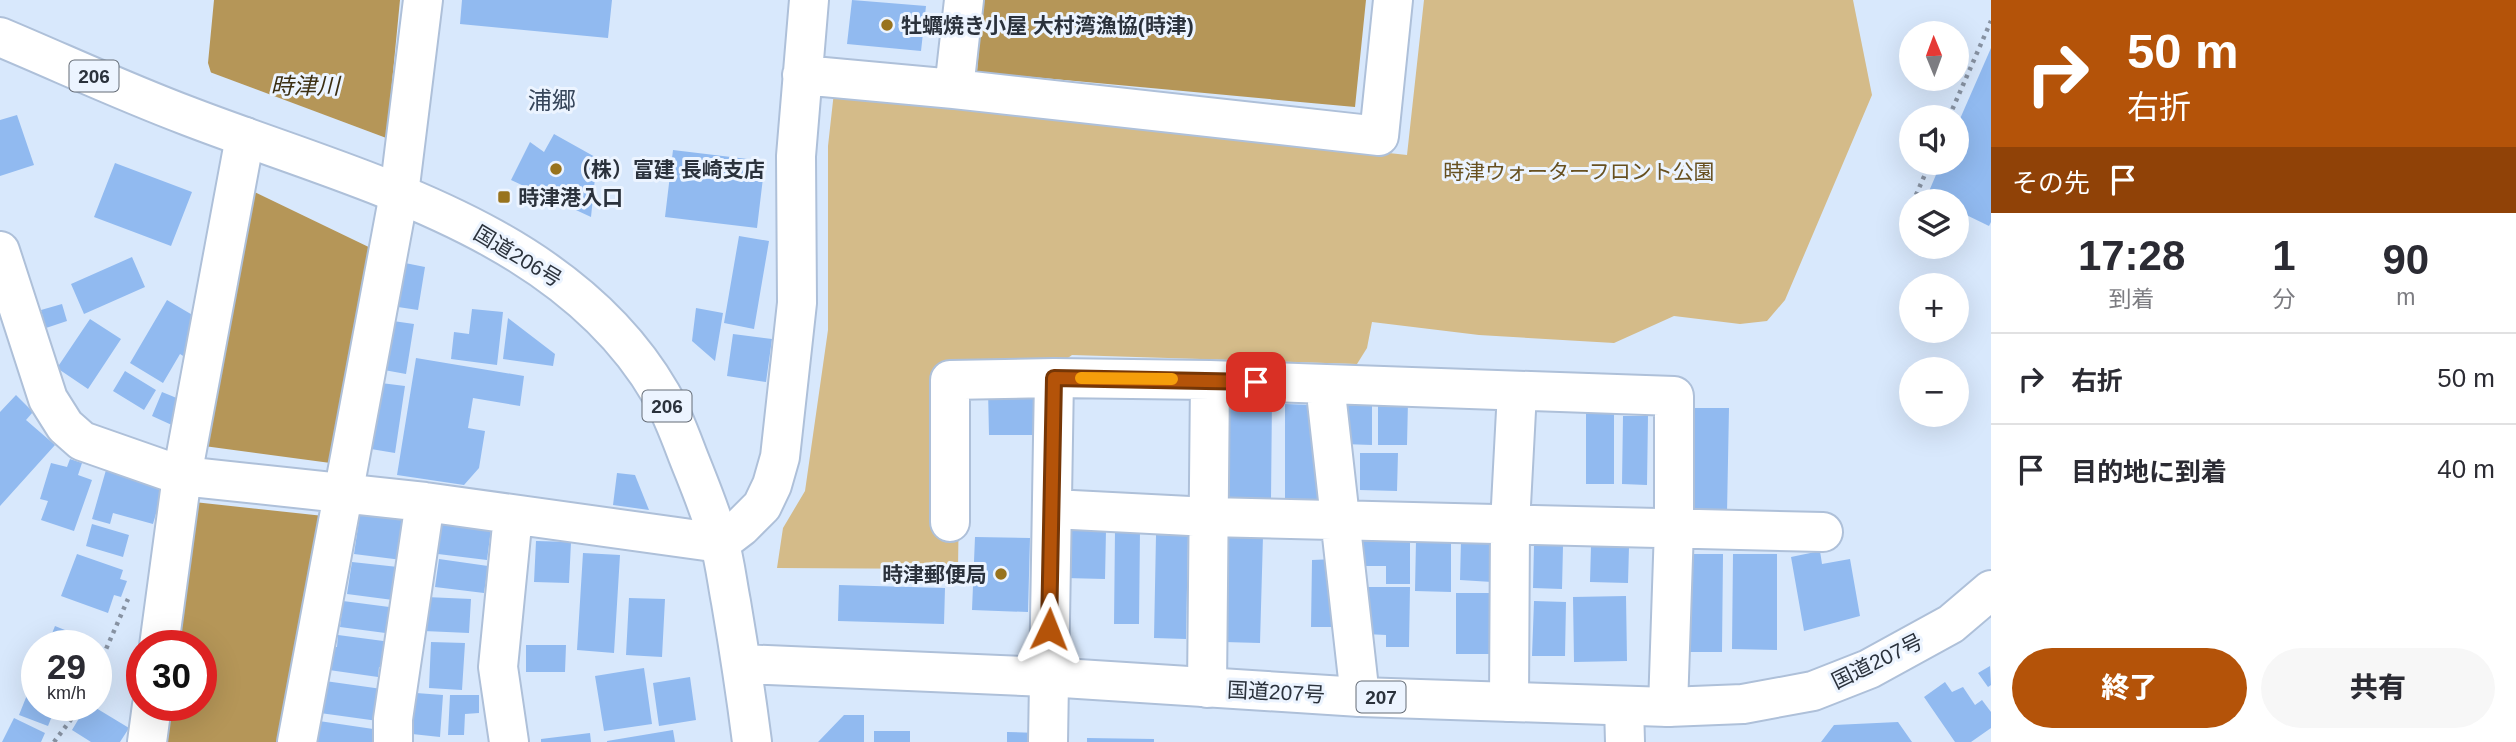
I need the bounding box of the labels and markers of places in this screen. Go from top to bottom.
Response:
place label: 牡蠣焼き小屋 大村湾漁協(時津) [901,14,1194,37]
marker: 牡蠣焼き小屋 大村湾漁協(時津) [879,17,895,33]
place label: （株）富建 長崎支店 [570,158,765,181]
marker: （株）富建 長崎支店 [548,161,564,177]
place label: 時津港入口 [518,186,623,209]
marker: 時津港入口 [496,189,512,205]
pin [1226,352,1286,412]
place label: 時津郵便局 [882,563,987,586]
marker: 時津郵便局 [993,566,1009,582]

